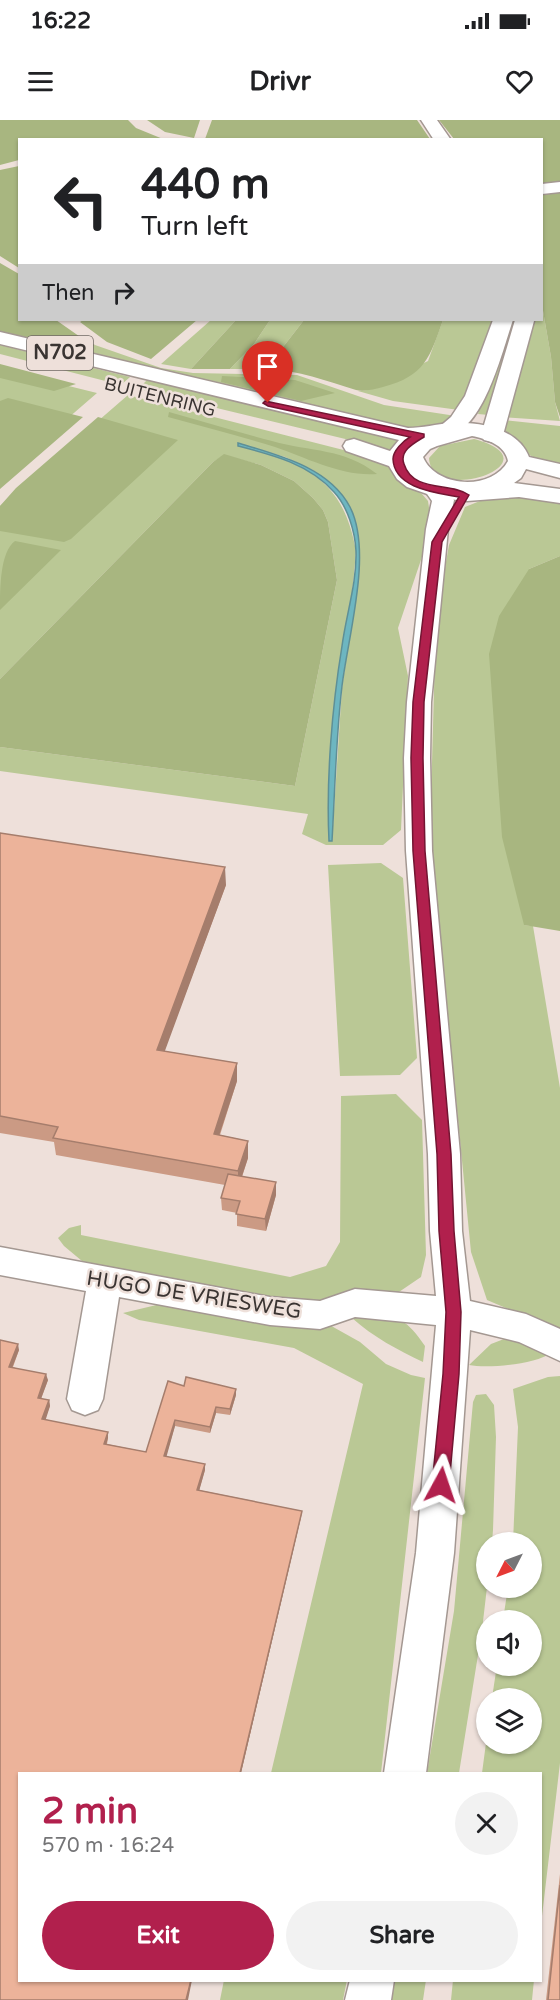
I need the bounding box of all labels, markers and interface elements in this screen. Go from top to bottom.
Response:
text: 16:22 [30,8,91,34]
icon: menu [24,65,57,98]
text: Drivr [249,65,311,98]
icon: heart [503,65,536,98]
text: 440 m [141,159,270,210]
icon: left [42,162,120,240]
text: Turn left [141,210,248,243]
icon: right [107,276,140,309]
text: Then [42,280,95,306]
road number: N702 [27,336,93,370]
pin [242,341,293,403]
icon: arrive [251,350,284,383]
street label: BUITENRING [102,373,218,421]
street label: HUGO DE VRIESWEG [85,1266,303,1324]
position arrow [409,1453,473,1517]
north arrow [476,1532,542,1598]
map controls [476,1532,542,1754]
button: sound [476,1610,542,1676]
button: layers [476,1688,542,1754]
text: 2 min [42,1790,138,1833]
button: close [455,1792,518,1855]
text: 570 m · 16:24 [42,1834,174,1858]
button: Exit [42,1901,274,1970]
button: Share [286,1901,518,1970]

